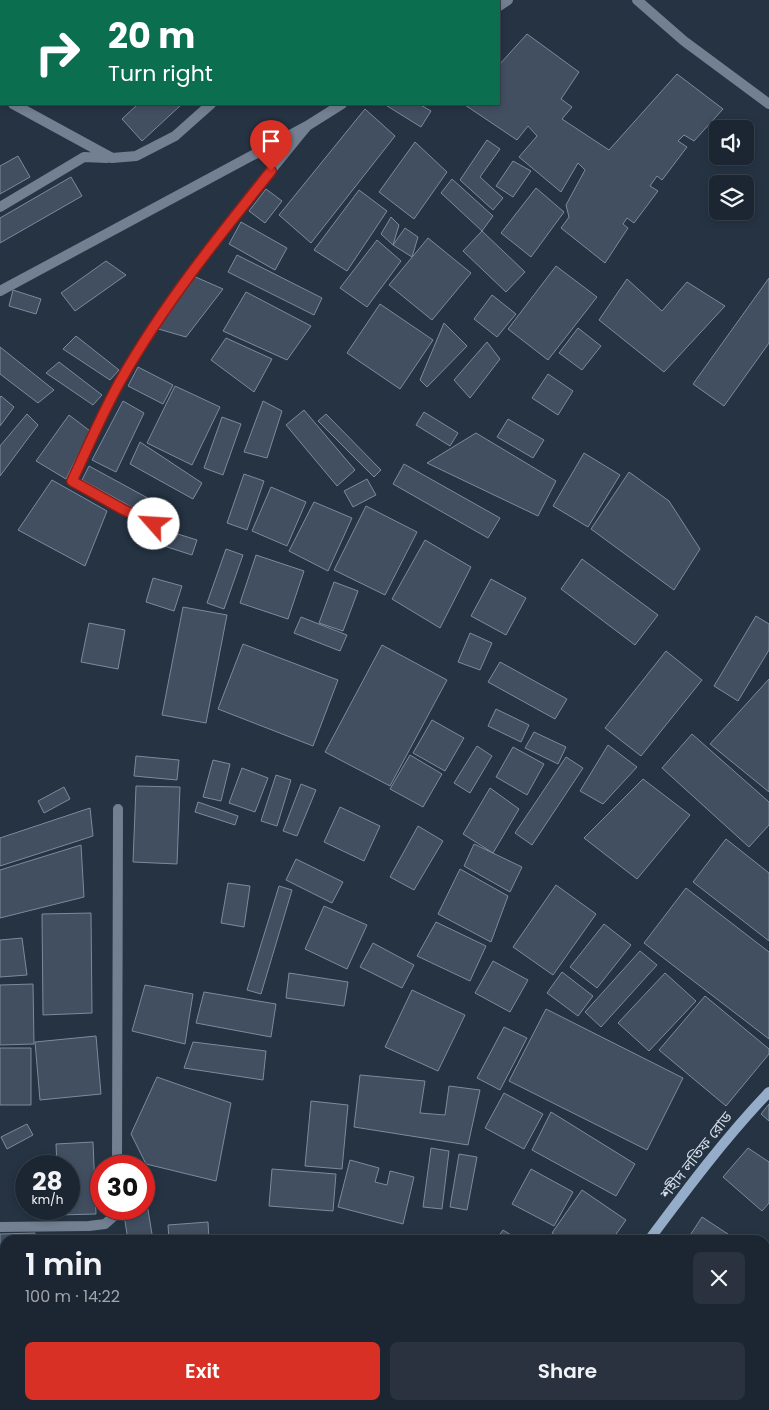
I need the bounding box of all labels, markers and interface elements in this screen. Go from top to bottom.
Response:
text: 20 m [108,11,195,60]
icon: right [25,20,90,85]
text: Turn right [108,58,213,89]
pin [250,120,292,171]
map controls [709,120,754,220]
button: sound [709,120,754,165]
icon: arrive [257,127,285,155]
button: layers [709,175,754,220]
position arrow [127,497,179,549]
street label: শহীদ লতিফ রোড [655,1107,737,1204]
speed limit sign: 30 [90,1155,155,1220]
text: 28 [32,1164,63,1199]
text: km/h [32,1191,63,1208]
text: 1 min [25,1243,103,1286]
button: close [693,1252,745,1304]
text: 100 m · 14:22 [25,1285,120,1308]
button: Exit [25,1342,380,1400]
button: Share [390,1342,745,1400]

